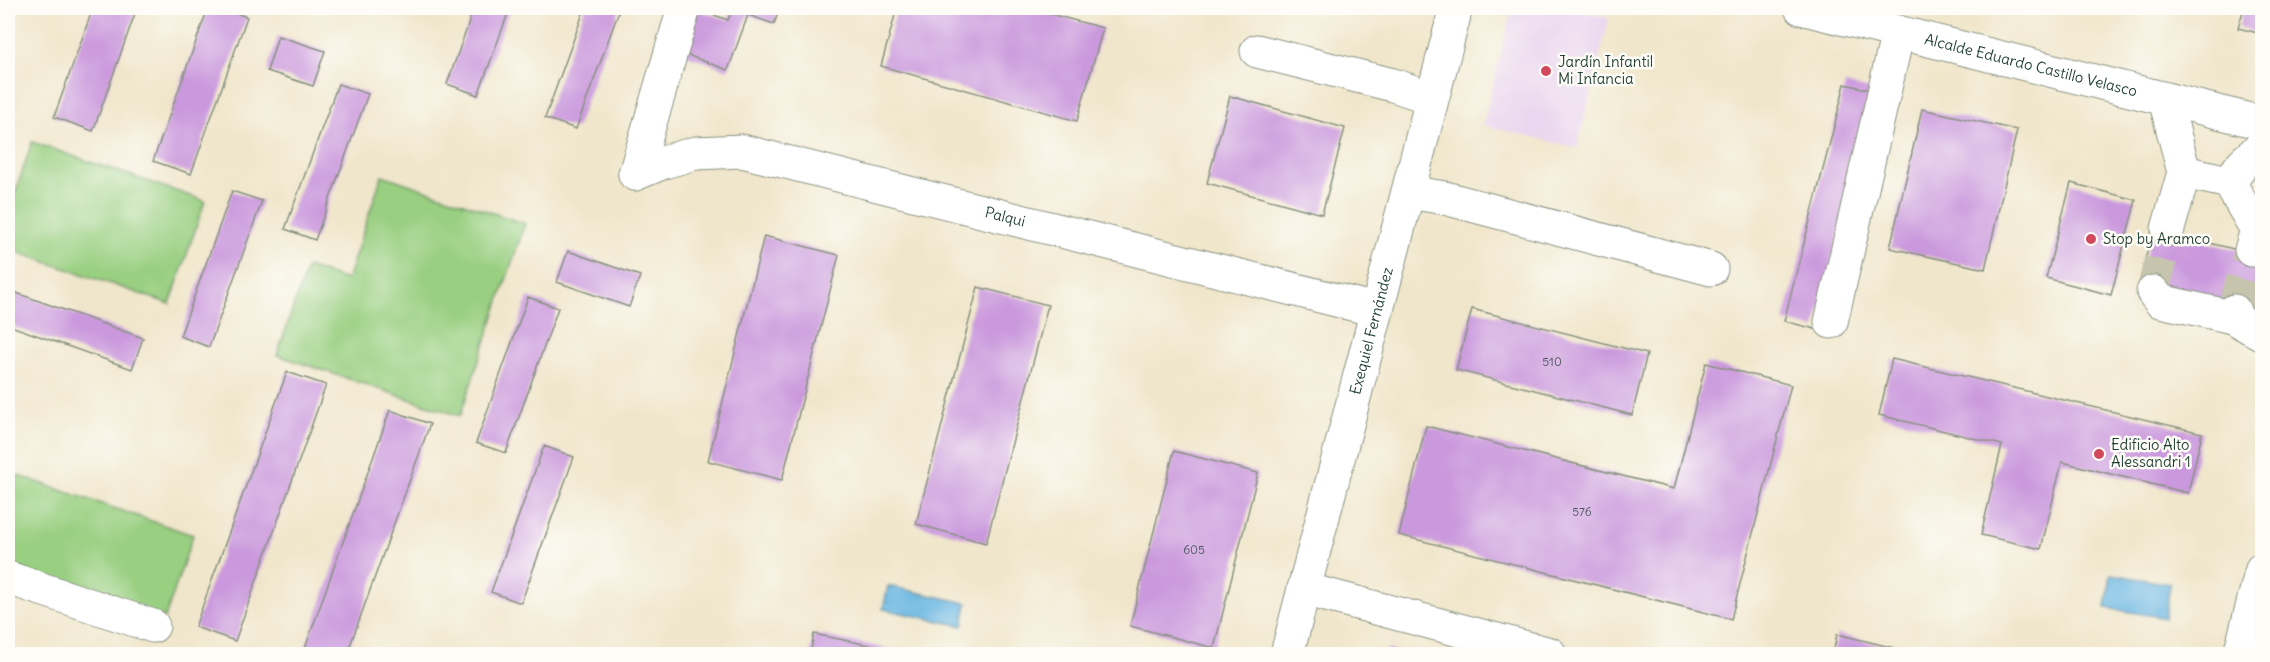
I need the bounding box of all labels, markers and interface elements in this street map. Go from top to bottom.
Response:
street label: Alcalde Eduardo Castillo Velasco [1923,29,2139,101]
place label: Jardín Infantil Mi Infancia [1558,52,1653,88]
marker: Jardín Infantil Mi Infancia [1539,64,1553,78]
street label: Palqui [983,202,1028,231]
place label: Stop by Aramco [2103,229,2210,248]
marker: Stop by Aramco [2084,232,2098,246]
street label: Exequiel Fernández [1345,265,1397,397]
house number: 510 [1542,354,1562,369]
place label: Edificio Alto Alessandri 1 [2111,435,2191,471]
marker: Edificio Alto Alessandri 1 [2092,447,2106,461]
house number: 576 [1572,504,1592,519]
house number: 605 [1183,542,1205,557]

